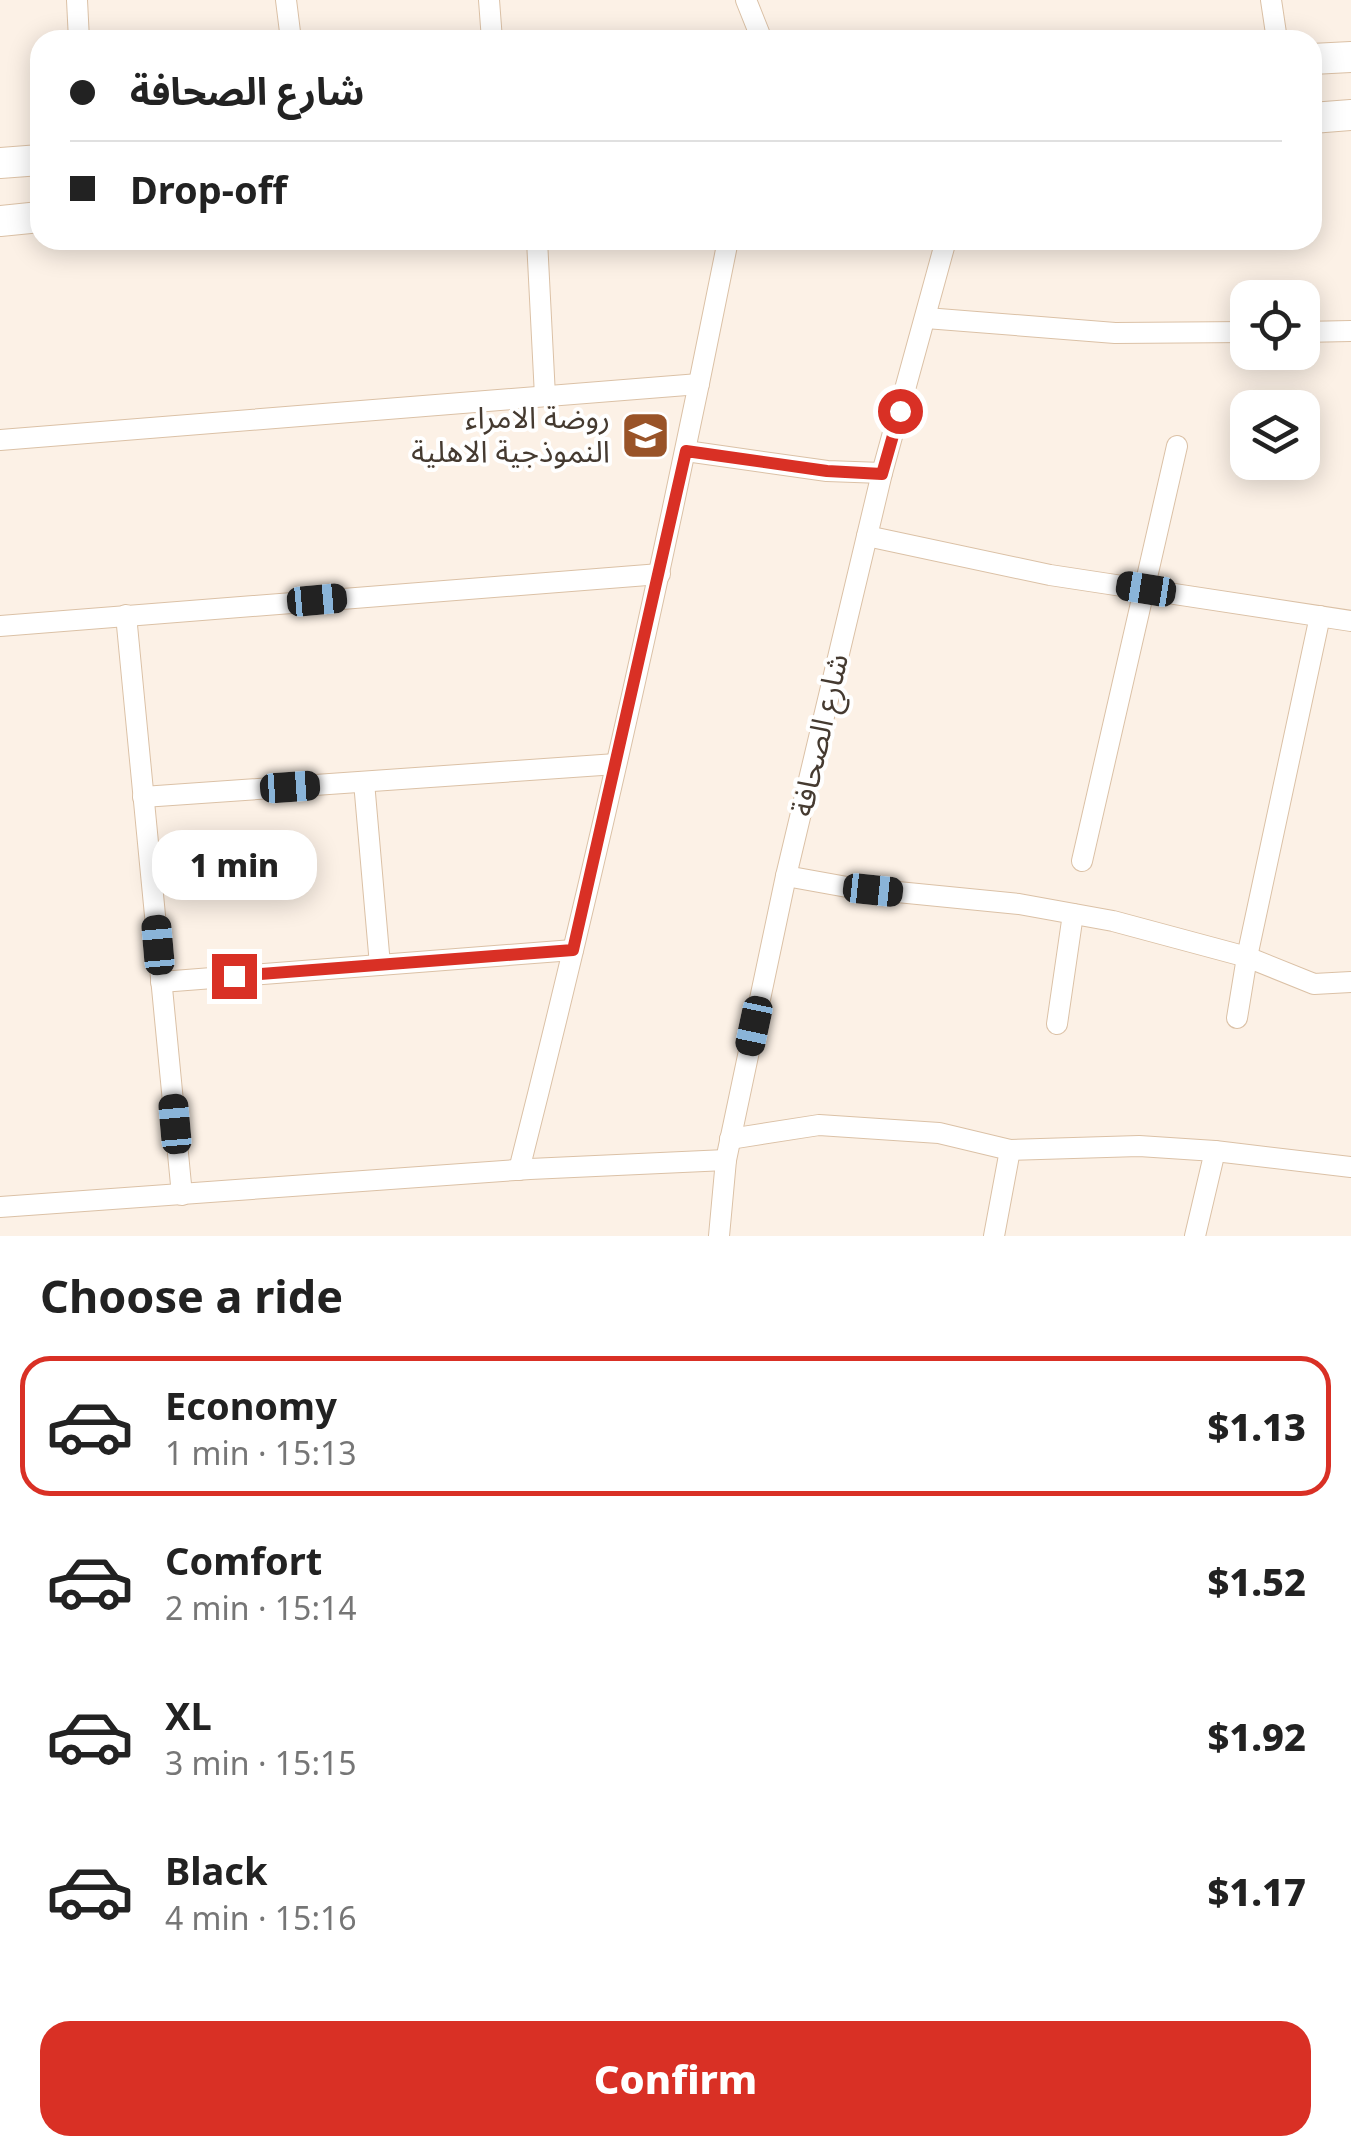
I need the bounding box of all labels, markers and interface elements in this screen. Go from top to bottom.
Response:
text: شارع الصحافة [130,64,364,116]
text: Drop-off [130,163,287,215]
map controls [1230,280,1320,480]
button: locate [1230,280,1320,370]
route start [878,389,923,434]
button: layers [1230,390,1320,480]
place label: روضة الامراء النموذجية الاهلية [411,396,610,471]
school or university icon: روضة الامراء النموذجية الاهلية [619,409,671,461]
car [1114,569,1178,609]
car [286,582,348,618]
street label: شارع الصحافة [780,649,860,821]
car [259,770,321,804]
callout: 1 min [152,831,316,901]
text: 1 min [190,843,279,886]
car [842,872,904,908]
car [140,914,176,976]
route end [212,954,257,999]
car [733,994,775,1058]
car [157,1093,193,1155]
text: Choose a ride [40,1265,343,1326]
text: Economy [165,1379,337,1431]
icon: car [45,1381,135,1471]
text: $1.13 [1207,1400,1306,1452]
text: 1 min · 15:13 [165,1431,357,1474]
text: Comfort [165,1534,322,1586]
icon: car [45,1536,135,1626]
text: $1.52 [1207,1555,1306,1607]
text: 2 min · 15:14 [165,1586,357,1629]
text: XL [165,1689,212,1741]
icon: car [45,1691,135,1781]
text: $1.92 [1207,1710,1306,1762]
text: 3 min · 15:15 [165,1741,357,1784]
text: Black [165,1844,268,1896]
icon: car [45,1846,135,1936]
text: $1.17 [1207,1865,1306,1917]
text: 4 min · 15:16 [165,1896,357,1939]
button: Confirm [40,2021,1311,2136]

